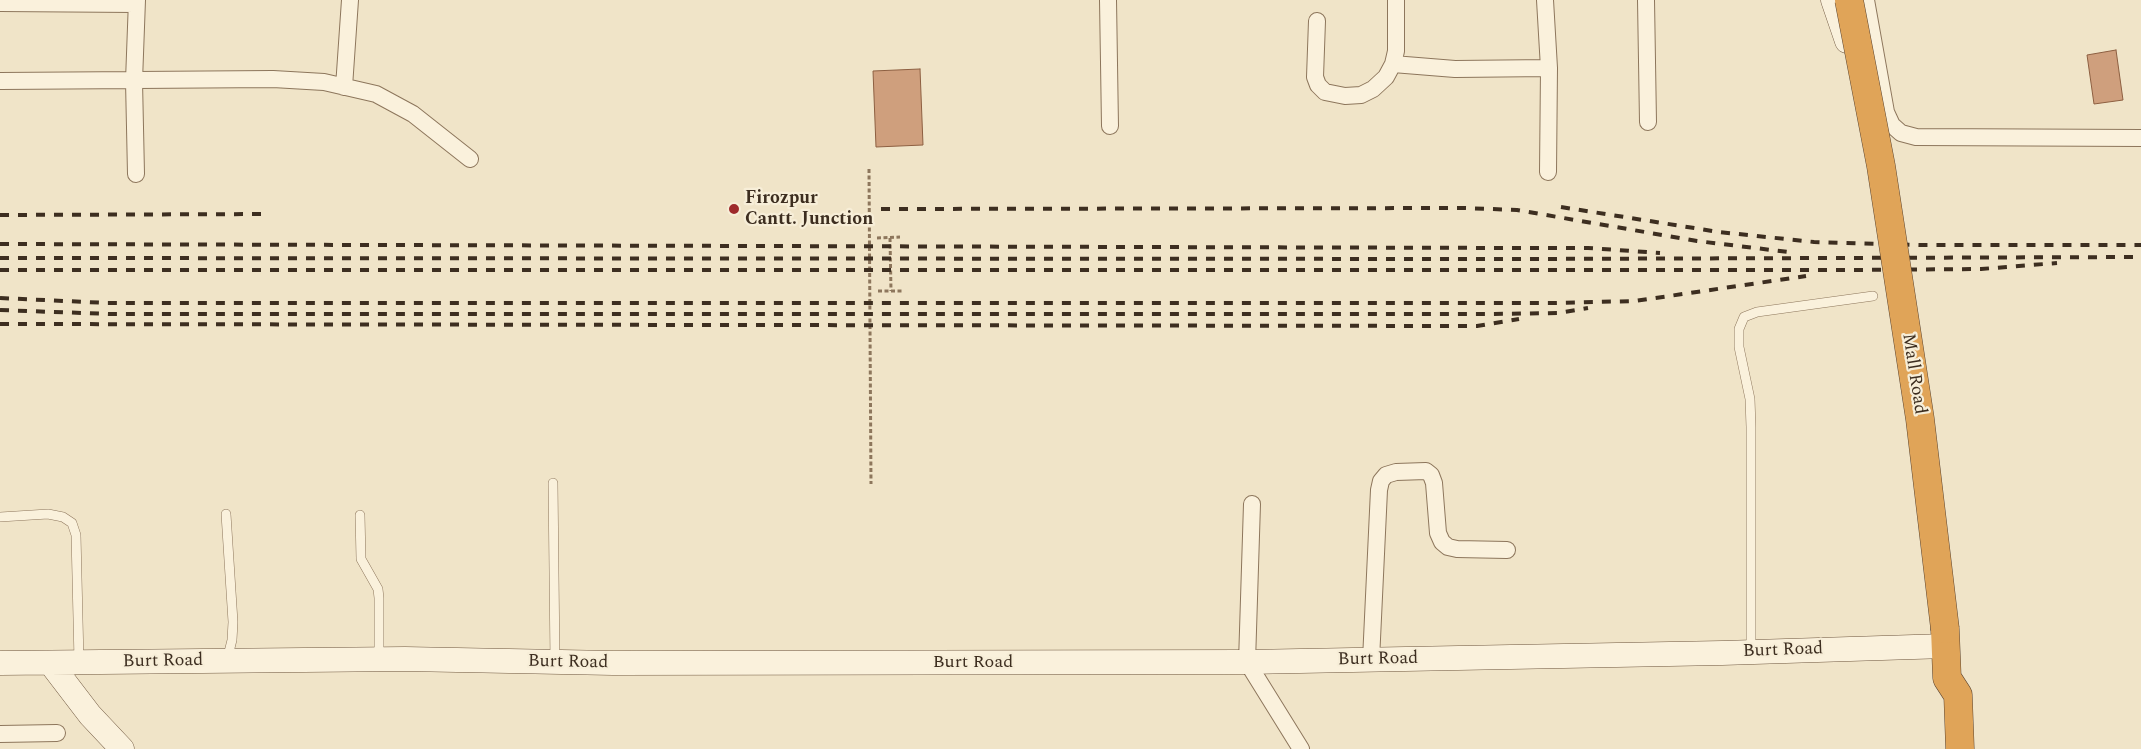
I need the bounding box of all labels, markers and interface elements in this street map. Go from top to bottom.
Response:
place label: Firozpur Cantt. Junction [745,188,873,230]
marker: Firozpur Cantt. Junction [727,202,741,216]
street label: Mall Road [1896,332,1930,416]
street label: Burt Road [1742,639,1824,663]
street label: Burt Road [1338,648,1418,672]
street label: Burt Road [123,650,203,674]
street label: Burt Road [528,651,608,675]
street label: Burt Road [933,652,1013,674]

